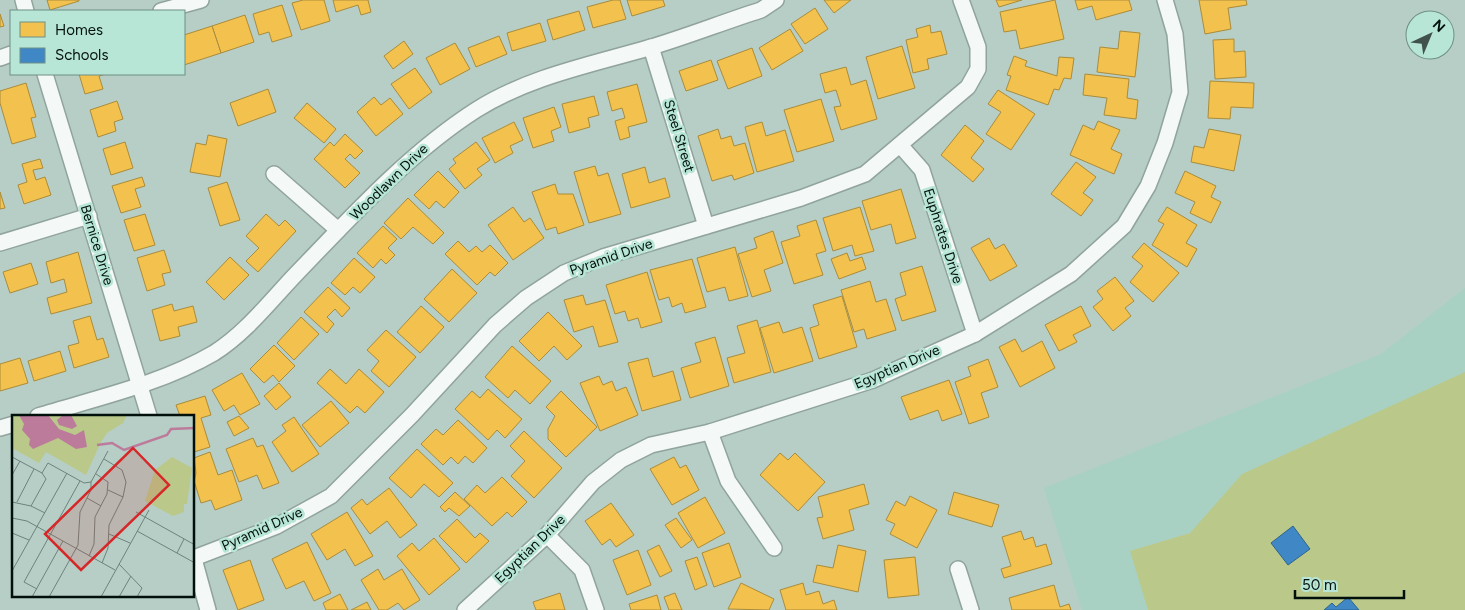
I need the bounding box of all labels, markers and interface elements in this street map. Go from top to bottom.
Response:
legend [10,10,185,75]
north arrow [1405,10,1455,60]
text: N [1429,16,1448,36]
text: Homes [55,21,103,39]
text: Schools [55,46,108,64]
street label: Steel Street [660,98,698,174]
street label: Woodlawn Drive [346,140,432,224]
street label: Euphrates Drive [920,186,967,286]
street label: Bernice Drive [77,203,117,288]
street label: Pyramid Drive [567,235,655,279]
street label: Egyptian Drive [852,341,943,393]
inset map [12,415,195,598]
street label: Pyramid Drive [219,503,305,554]
street label: Egyptian Drive [491,511,569,587]
scale bar [1295,568,1404,600]
text: 50 m [1302,576,1337,594]

